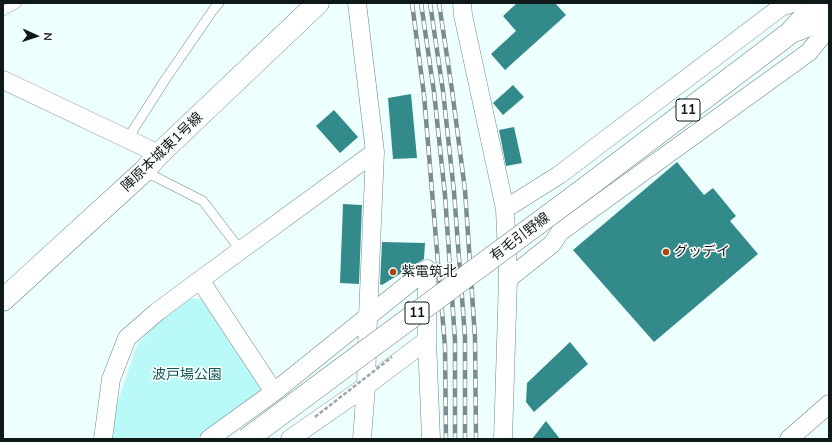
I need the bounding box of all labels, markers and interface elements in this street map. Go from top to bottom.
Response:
north arrow [16,16,56,56]
text: N [41,32,55,41]
road number: 11 [676,99,700,121]
street label: 陣原本城東1号線 [118,109,206,195]
street label: 有毛引野線 [487,209,553,265]
place label: グッデイ [674,244,730,260]
marker: グッデイ [661,247,671,257]
place label: 紫電筑北 [401,264,457,280]
marker: 紫電筑北 [388,267,398,277]
road number: 11 [405,302,429,324]
park label: 波戸場公園 [152,367,222,383]

